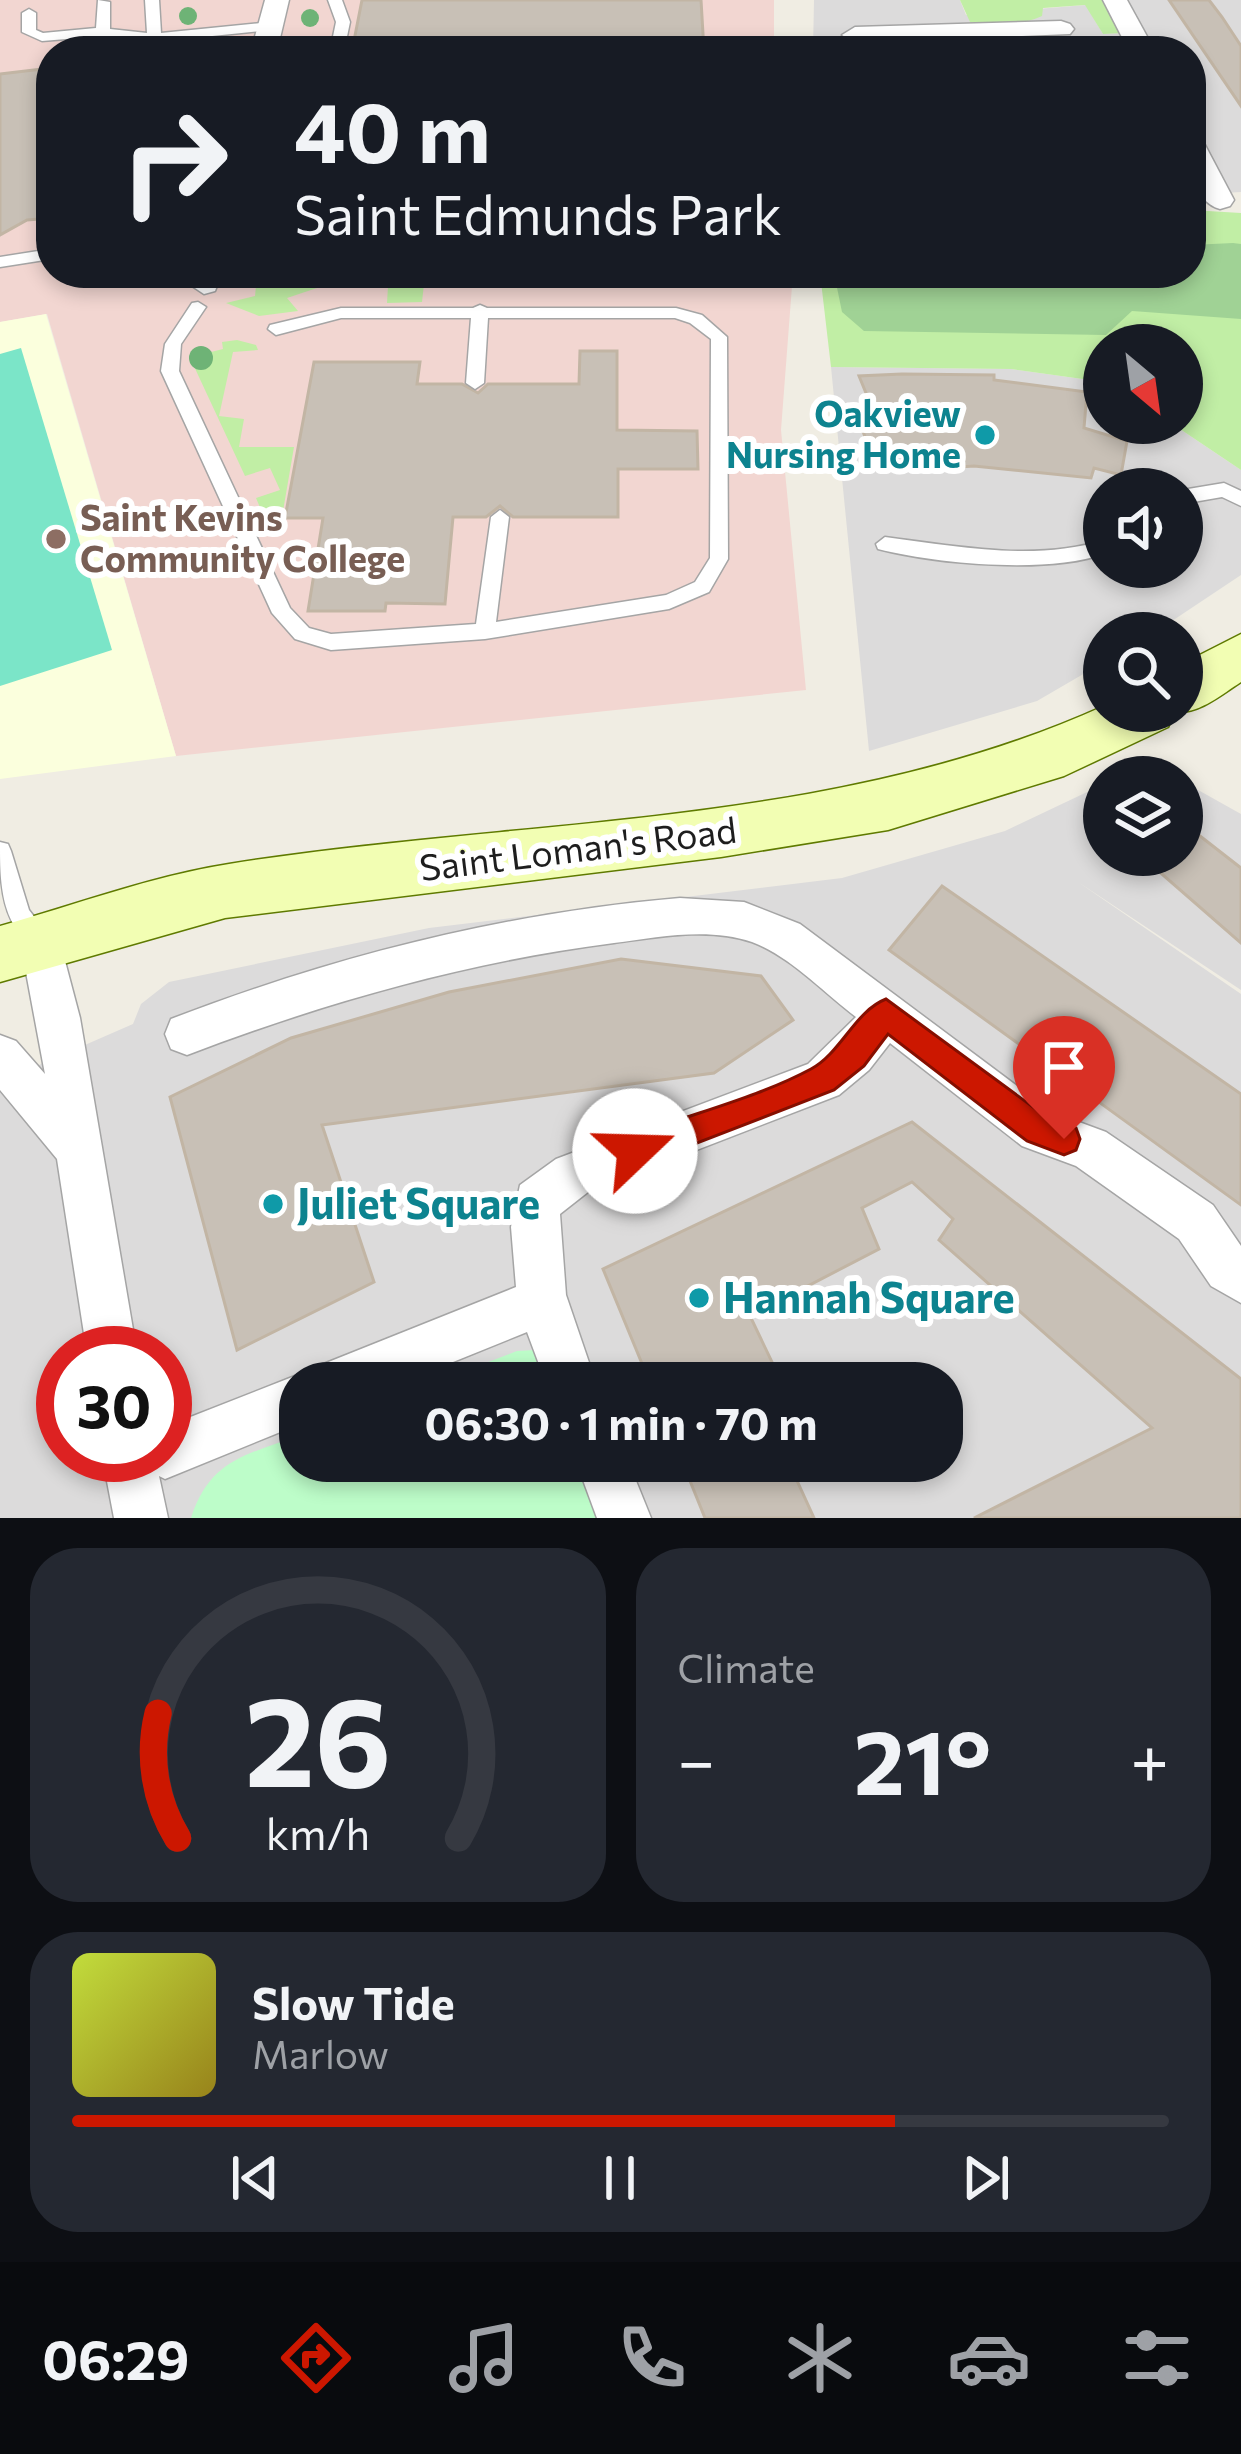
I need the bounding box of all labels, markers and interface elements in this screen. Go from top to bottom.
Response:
text: 40 m [294,78,491,180]
icon: right [96,84,252,240]
text: Saint Edmunds Park [294,180,782,246]
north arrow [1083,324,1203,444]
map controls [1083,324,1203,876]
place label: Oakview Nursing Home [726,390,961,475]
marker: Oakview Nursing Home [972,422,998,448]
button: sound [1083,468,1203,588]
place label: Saint Kevins Community College [80,494,405,579]
marker: Saint Kevins Community College [43,526,69,552]
button: search [1083,612,1203,732]
button: layers [1083,756,1203,876]
street label: Saint Loman's Road [417,806,739,888]
pin [1013,1016,1115,1139]
icon: arrive [1031,1034,1097,1100]
position arrow [572,1088,698,1214]
place label: Juliet Square [297,1176,540,1228]
marker: Juliet Square [260,1191,286,1217]
place label: Hannah Square [723,1270,1015,1322]
marker: Hannah Square [686,1285,712,1311]
speed limit sign: 30 [36,1326,192,1482]
text: 06:30 · 1 min · 70 m [425,1394,817,1449]
text: Climate [678,1643,815,1691]
text: 26 [244,1660,391,1813]
text: 21° [854,1703,991,1814]
text: − [678,1718,715,1799]
text: + [1130,1718,1169,1799]
text: km/h [266,1806,370,1859]
text: Slow Tide [252,1974,455,2029]
text: Marlow [252,2029,389,2077]
icon: previous [222,2145,288,2211]
icon: pause [587,2145,653,2211]
icon: next [953,2145,1019,2211]
icon: directions [274,2316,358,2400]
icon: music [442,2316,526,2400]
icon: phone [610,2316,694,2400]
icon: climate [778,2316,862,2400]
icon: car [947,2316,1031,2400]
icon: filters [1115,2316,1199,2400]
text: 06:29 [42,2325,189,2391]

